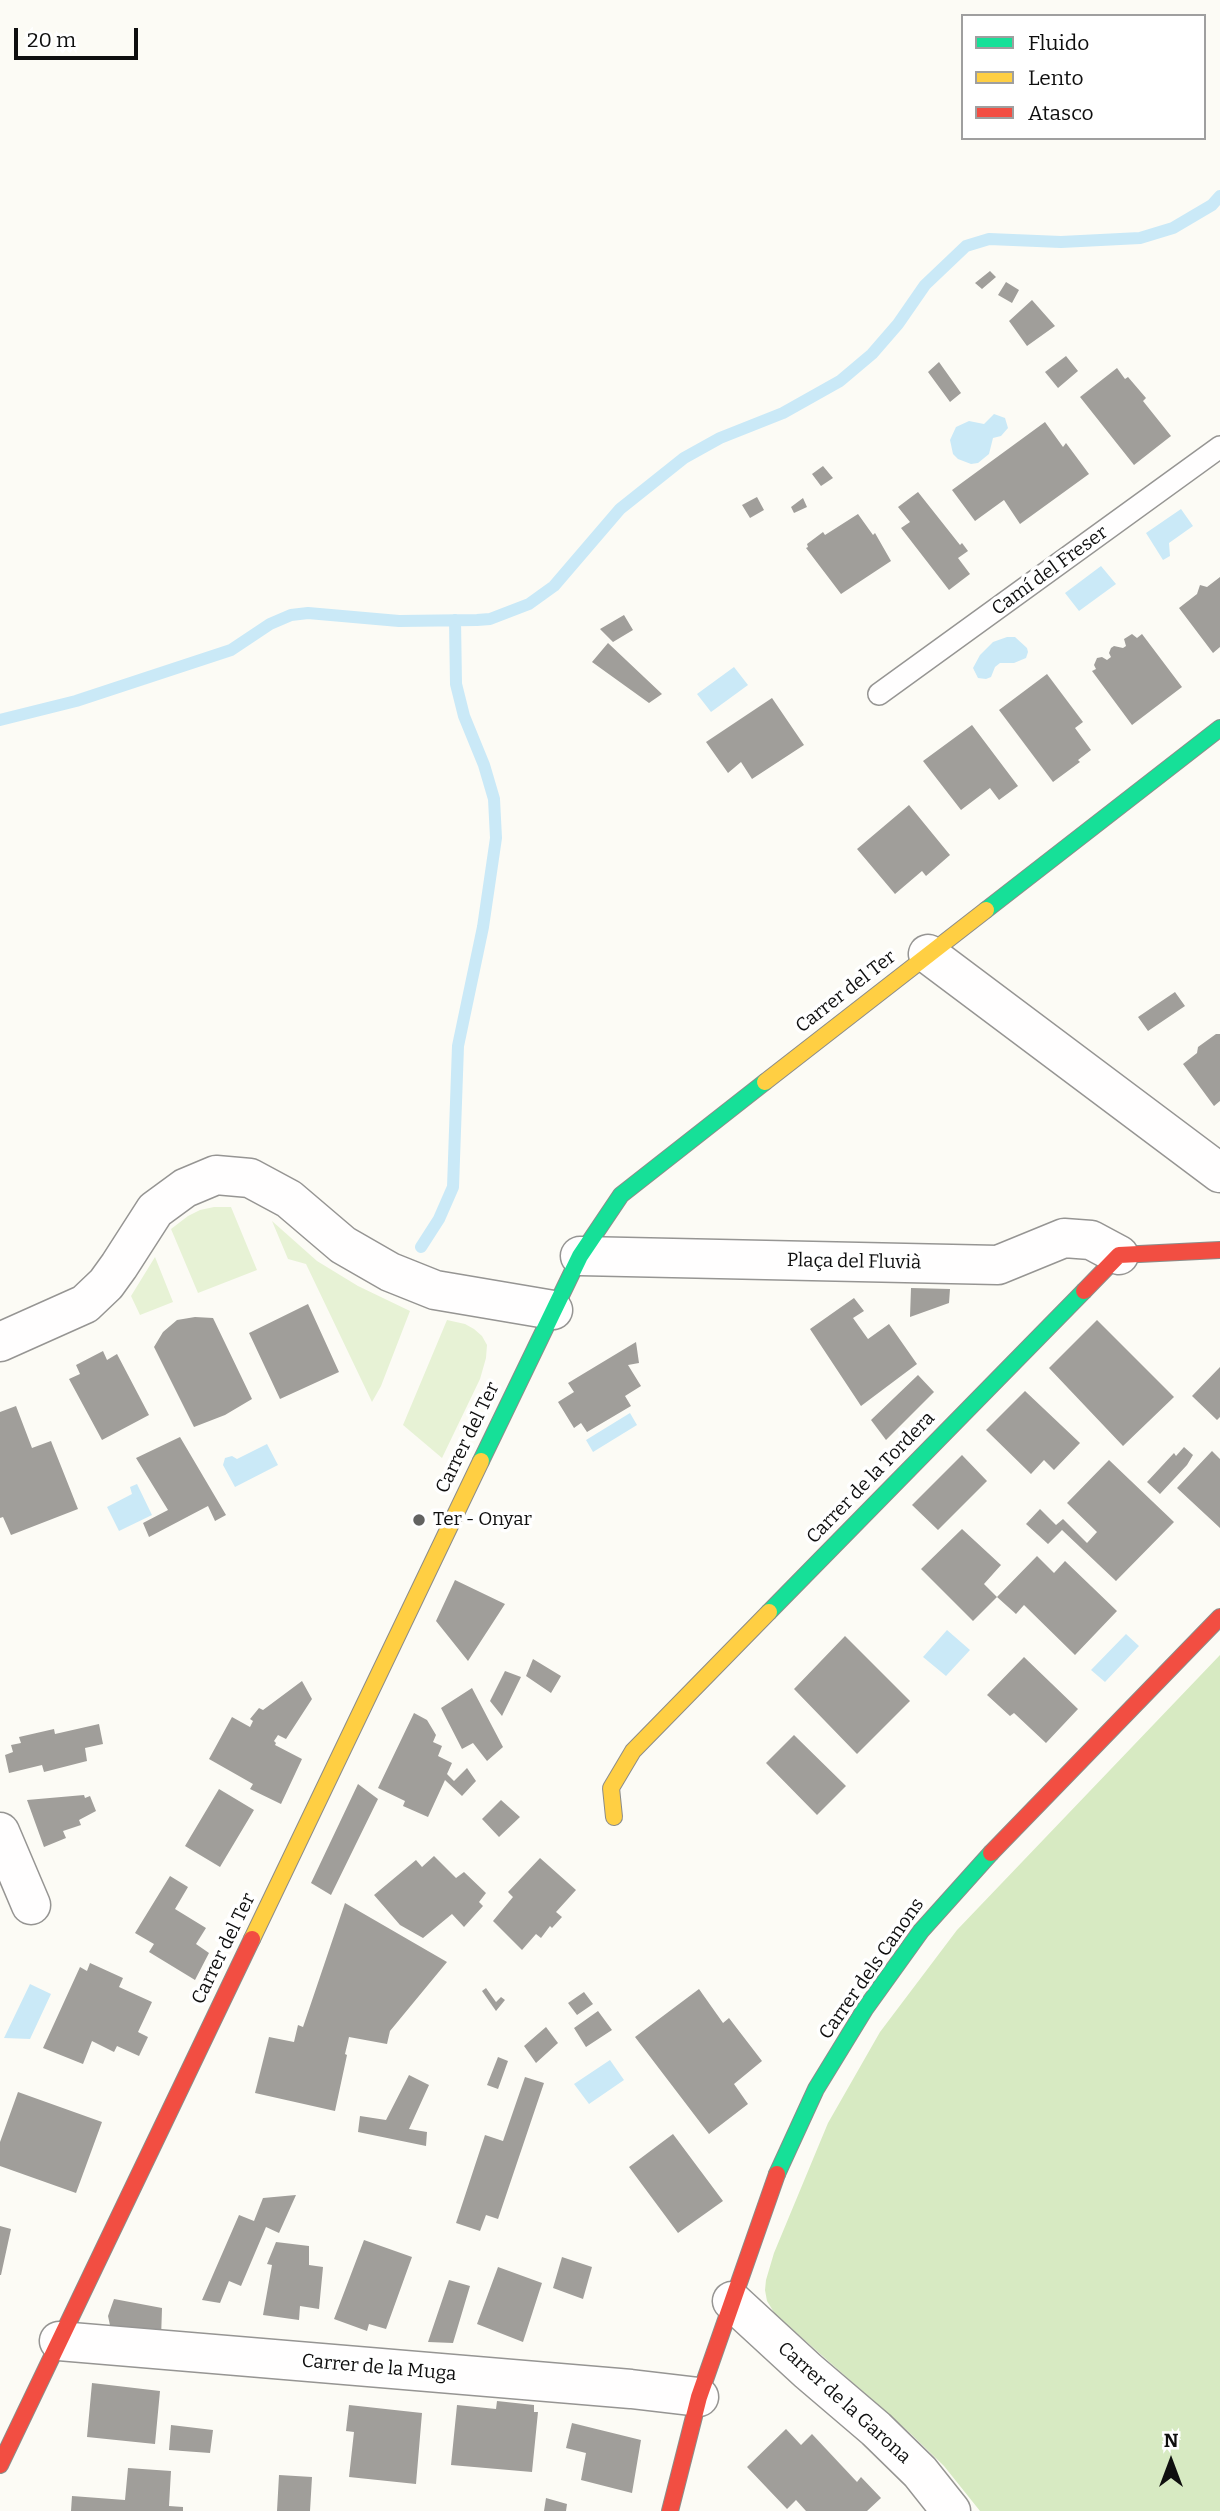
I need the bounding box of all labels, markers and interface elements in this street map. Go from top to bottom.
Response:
scale bar [18,14,142,58]
legend [961,14,1206,140]
text: 20 m [27,27,76,53]
text: Fluido [1028,30,1089,56]
text: Lento [1028,65,1084,91]
text: Atasco [1028,100,1094,126]
street label: Camí del Freser [988,521,1112,621]
street label: Carrer del Ter [791,946,901,1038]
street label: Plaça del Fluvià [787,1249,921,1275]
street label: Carrer del Ter [431,1379,505,1497]
street label: Carrer de la Tordera [802,1407,940,1549]
place label: Ter - Onyar [433,1509,532,1531]
marker: Ter - Onyar [411,1512,427,1528]
street label: Carrer del Ter [187,1890,261,2008]
street label: Carrer dels Canons [815,1894,929,2044]
street label: Carrer de la Garona [773,2337,915,2469]
street label: Carrer de la Muga [301,2350,457,2386]
north arrow [1136,2427,1206,2497]
text: N [1164,2429,1178,2452]

